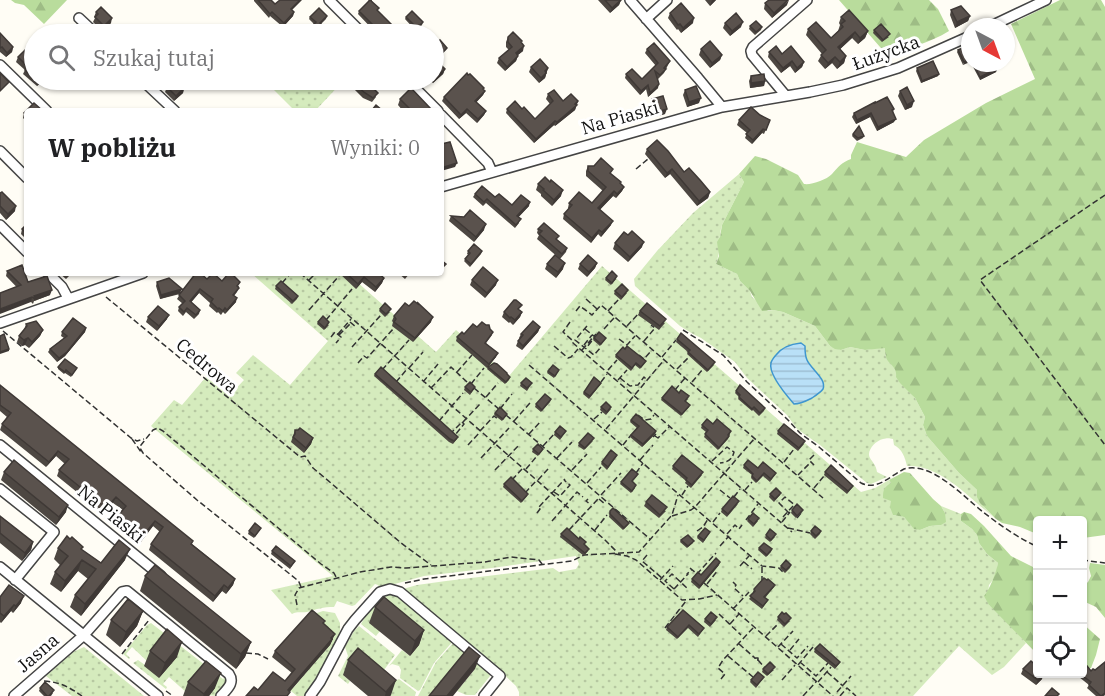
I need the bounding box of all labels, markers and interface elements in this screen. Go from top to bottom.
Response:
north arrow [961,18,1015,72]
search box [24,24,444,90]
street label: Łużycka [849,30,923,75]
icon: search [45,41,78,74]
text: Szukaj tutaj [93,43,215,72]
street label: Na Piaski [578,95,662,140]
text: W pobliżu [48,130,176,164]
text: Wyniki: 0 [331,134,420,161]
street label: Cedrowa [172,333,243,398]
street label: Na Piaski [73,480,150,548]
map controls [1033,516,1087,678]
button: + [1033,516,1087,570]
button: − [1033,570,1087,624]
button: locate [1033,624,1087,678]
street label: Jasna [12,628,63,677]

